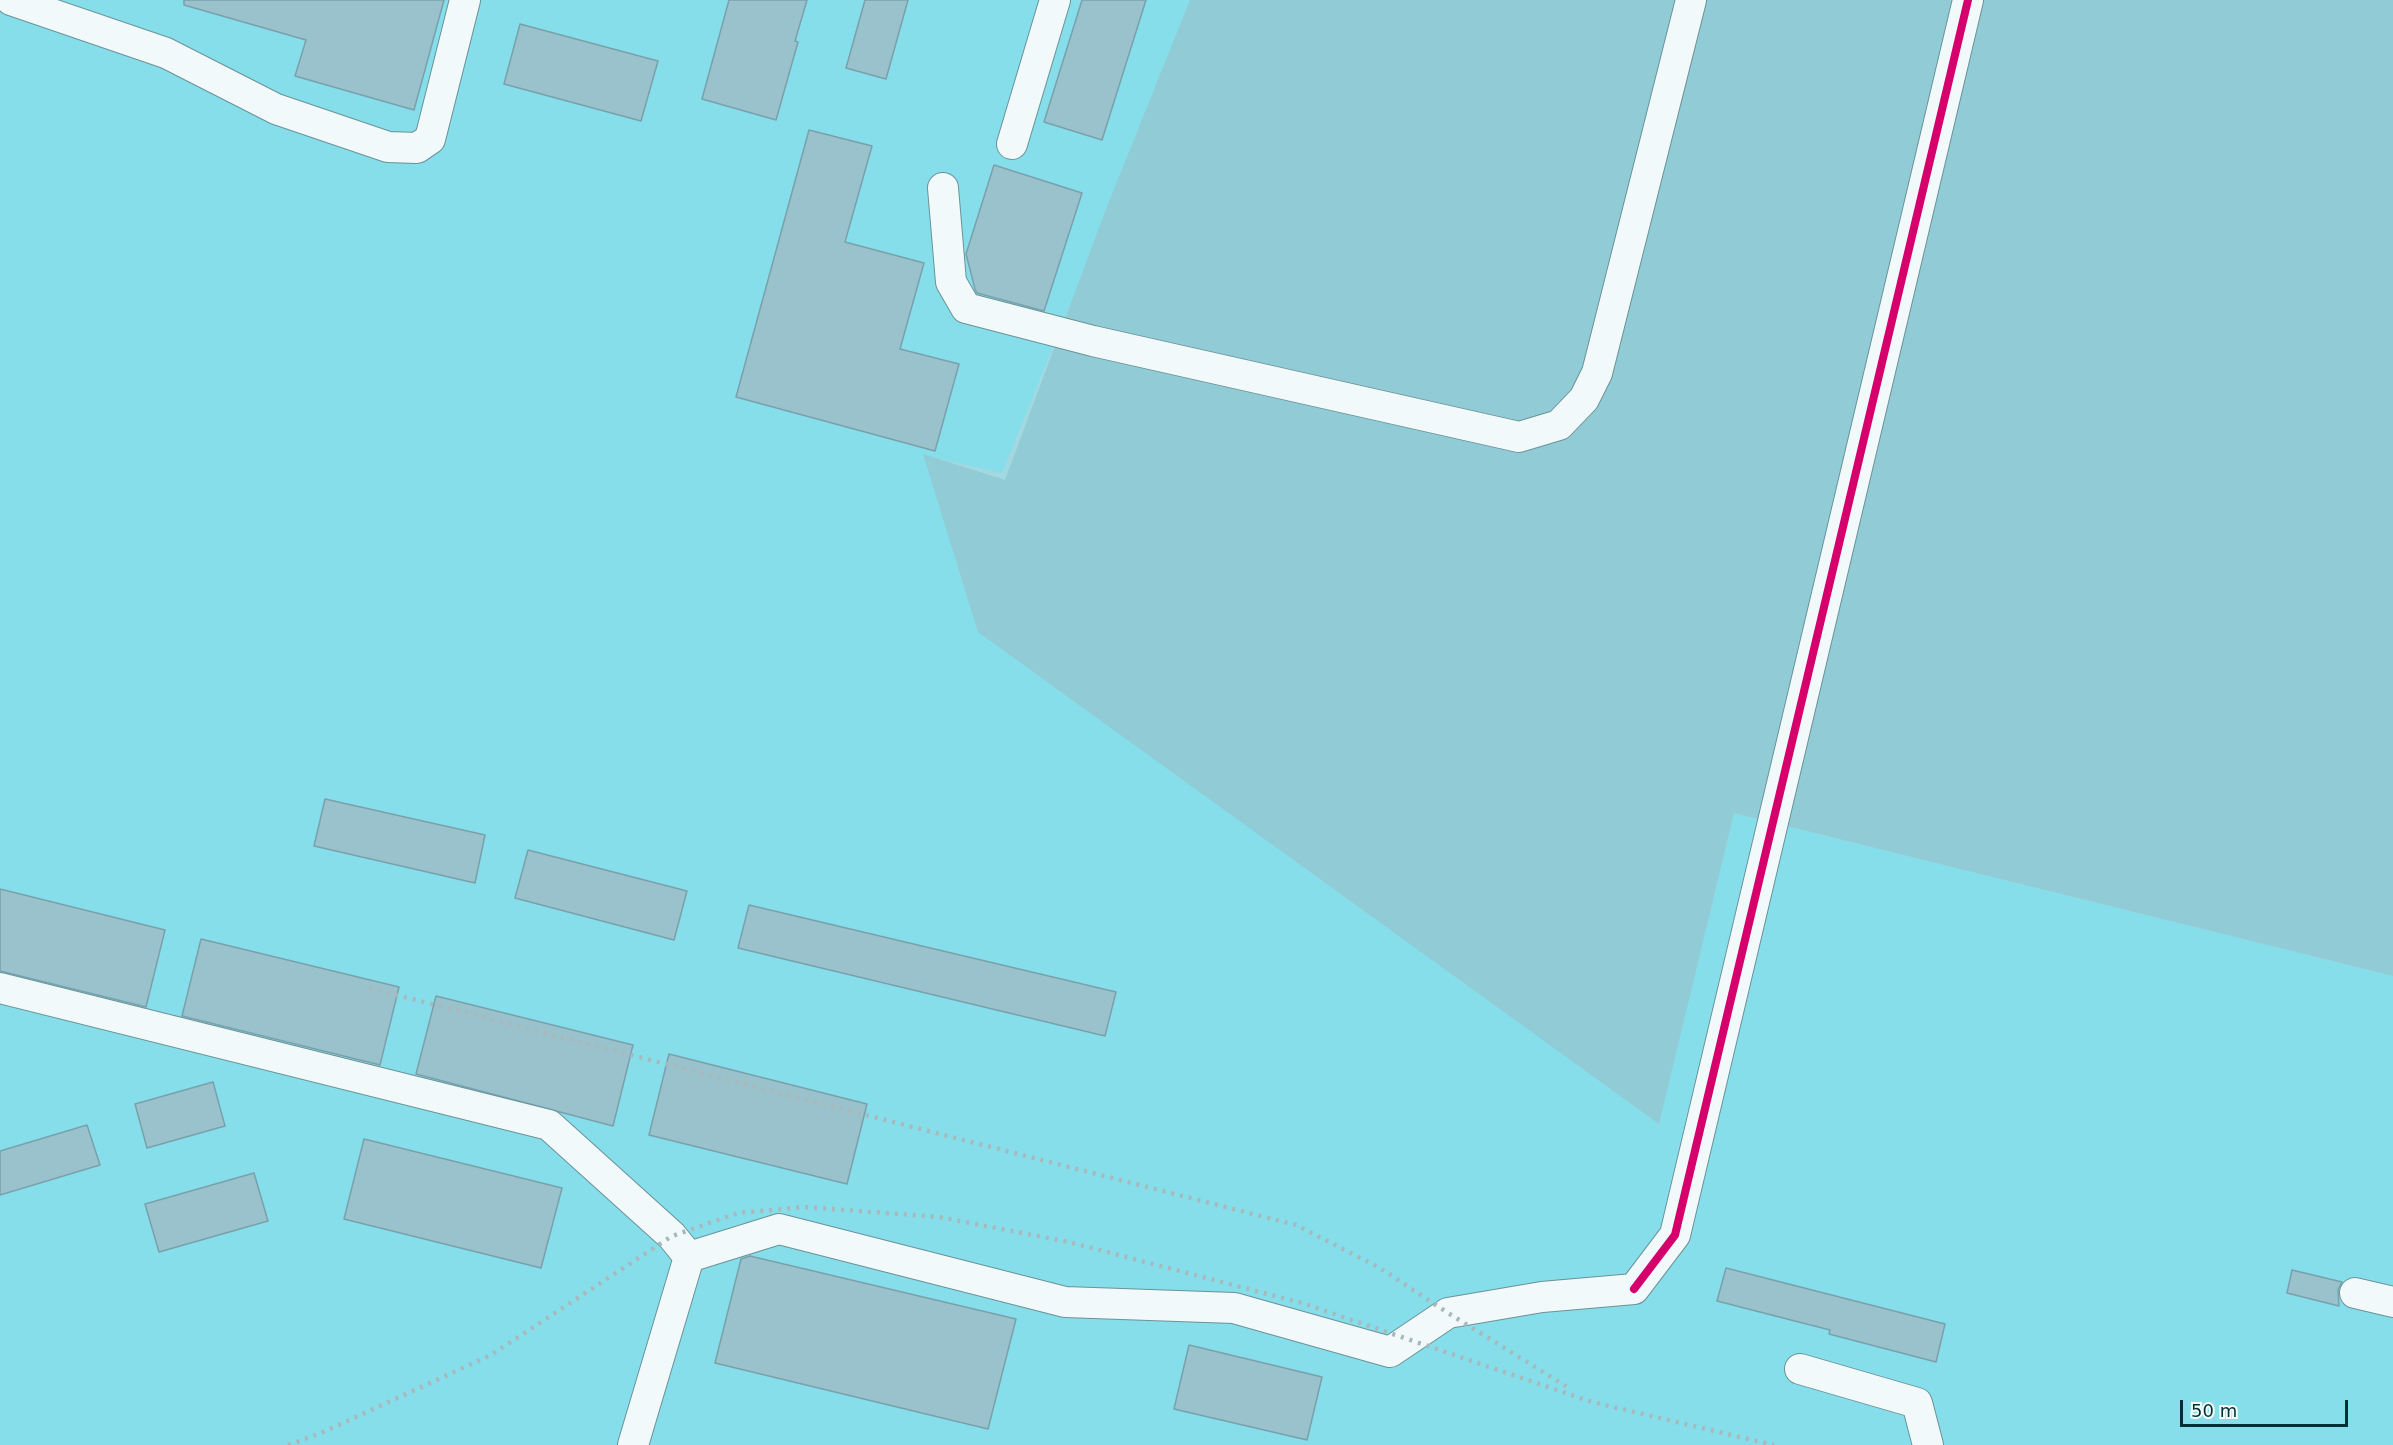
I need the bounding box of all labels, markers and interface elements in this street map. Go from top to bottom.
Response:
scale bar [2183,1388,2351,1426]
text: 50 m [2191,1400,2237,1421]

